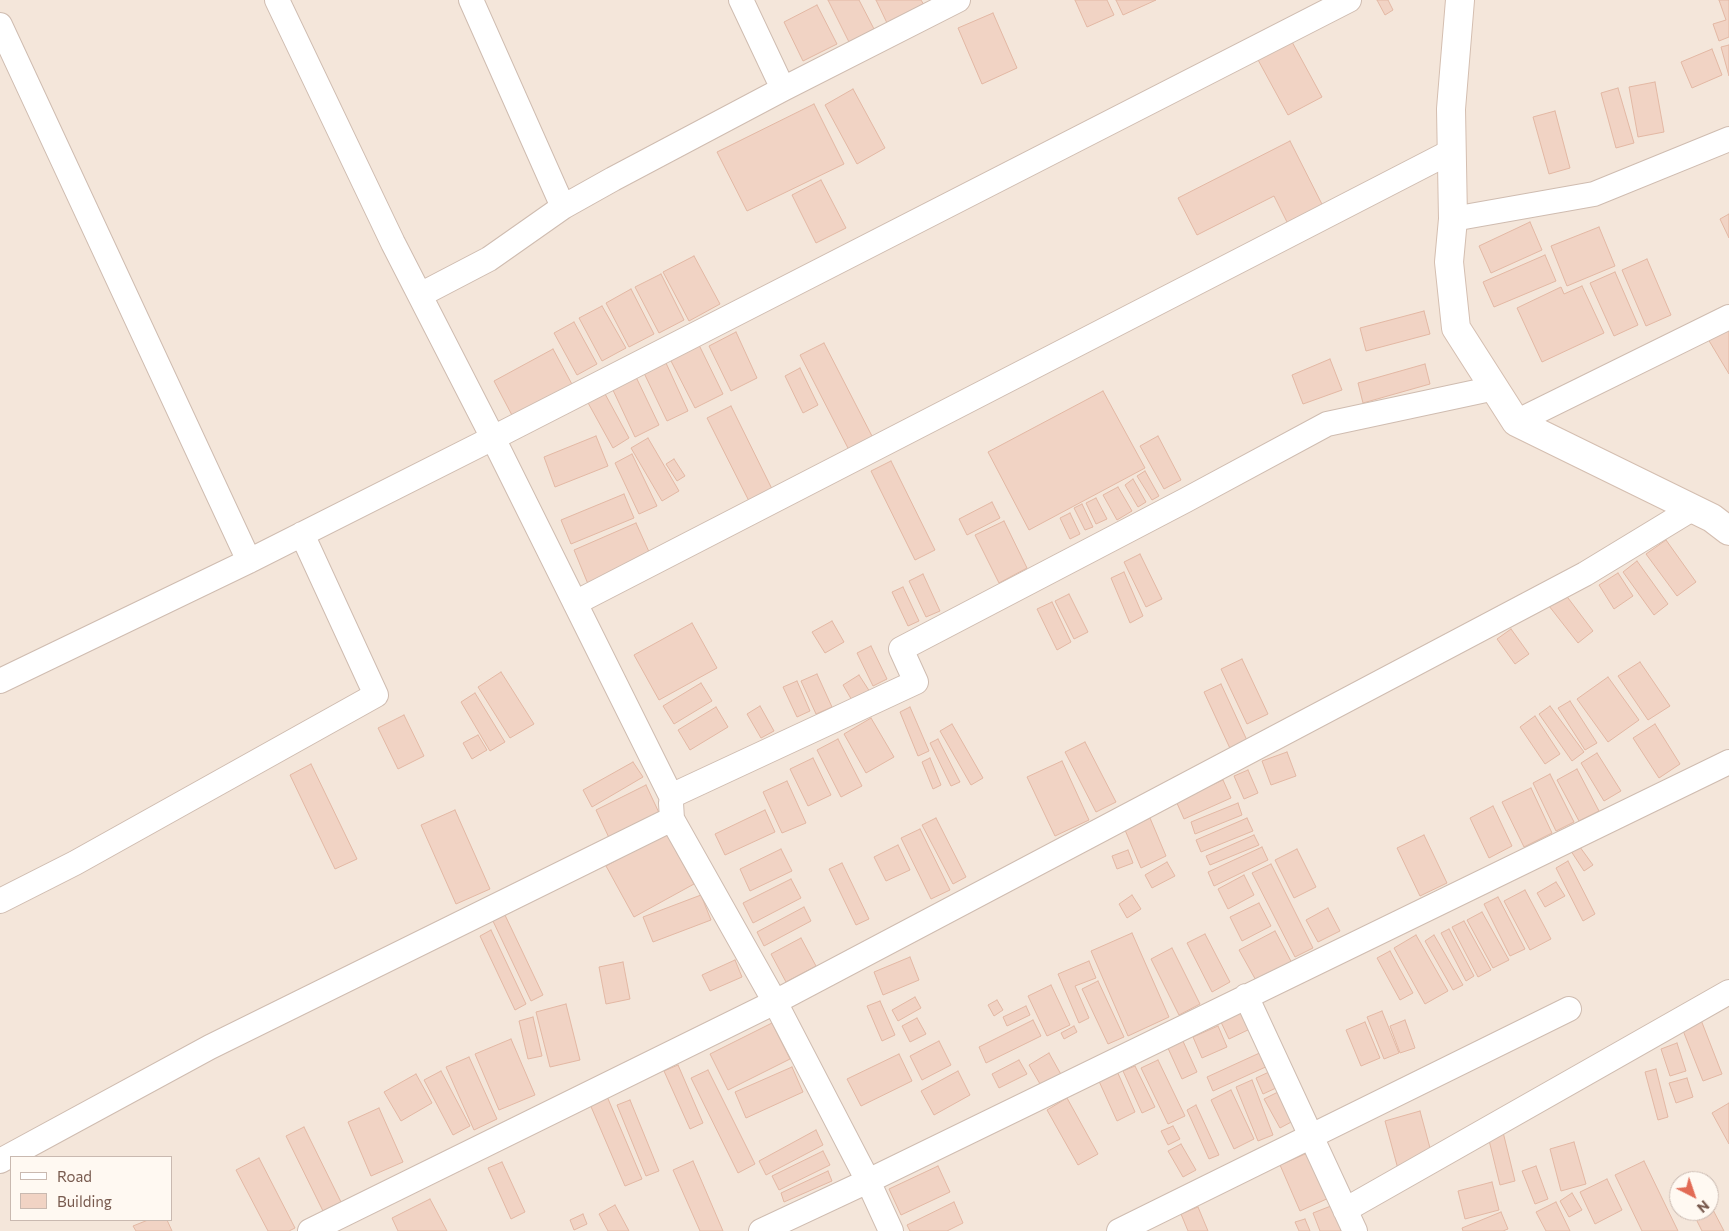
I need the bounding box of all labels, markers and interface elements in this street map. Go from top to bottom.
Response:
legend [10,1156,172,1221]
text: Road [57,1167,92,1185]
north arrow [1669,1171,1719,1221]
text: Building [57,1192,112,1210]
text: N [1694,1197,1713,1217]

